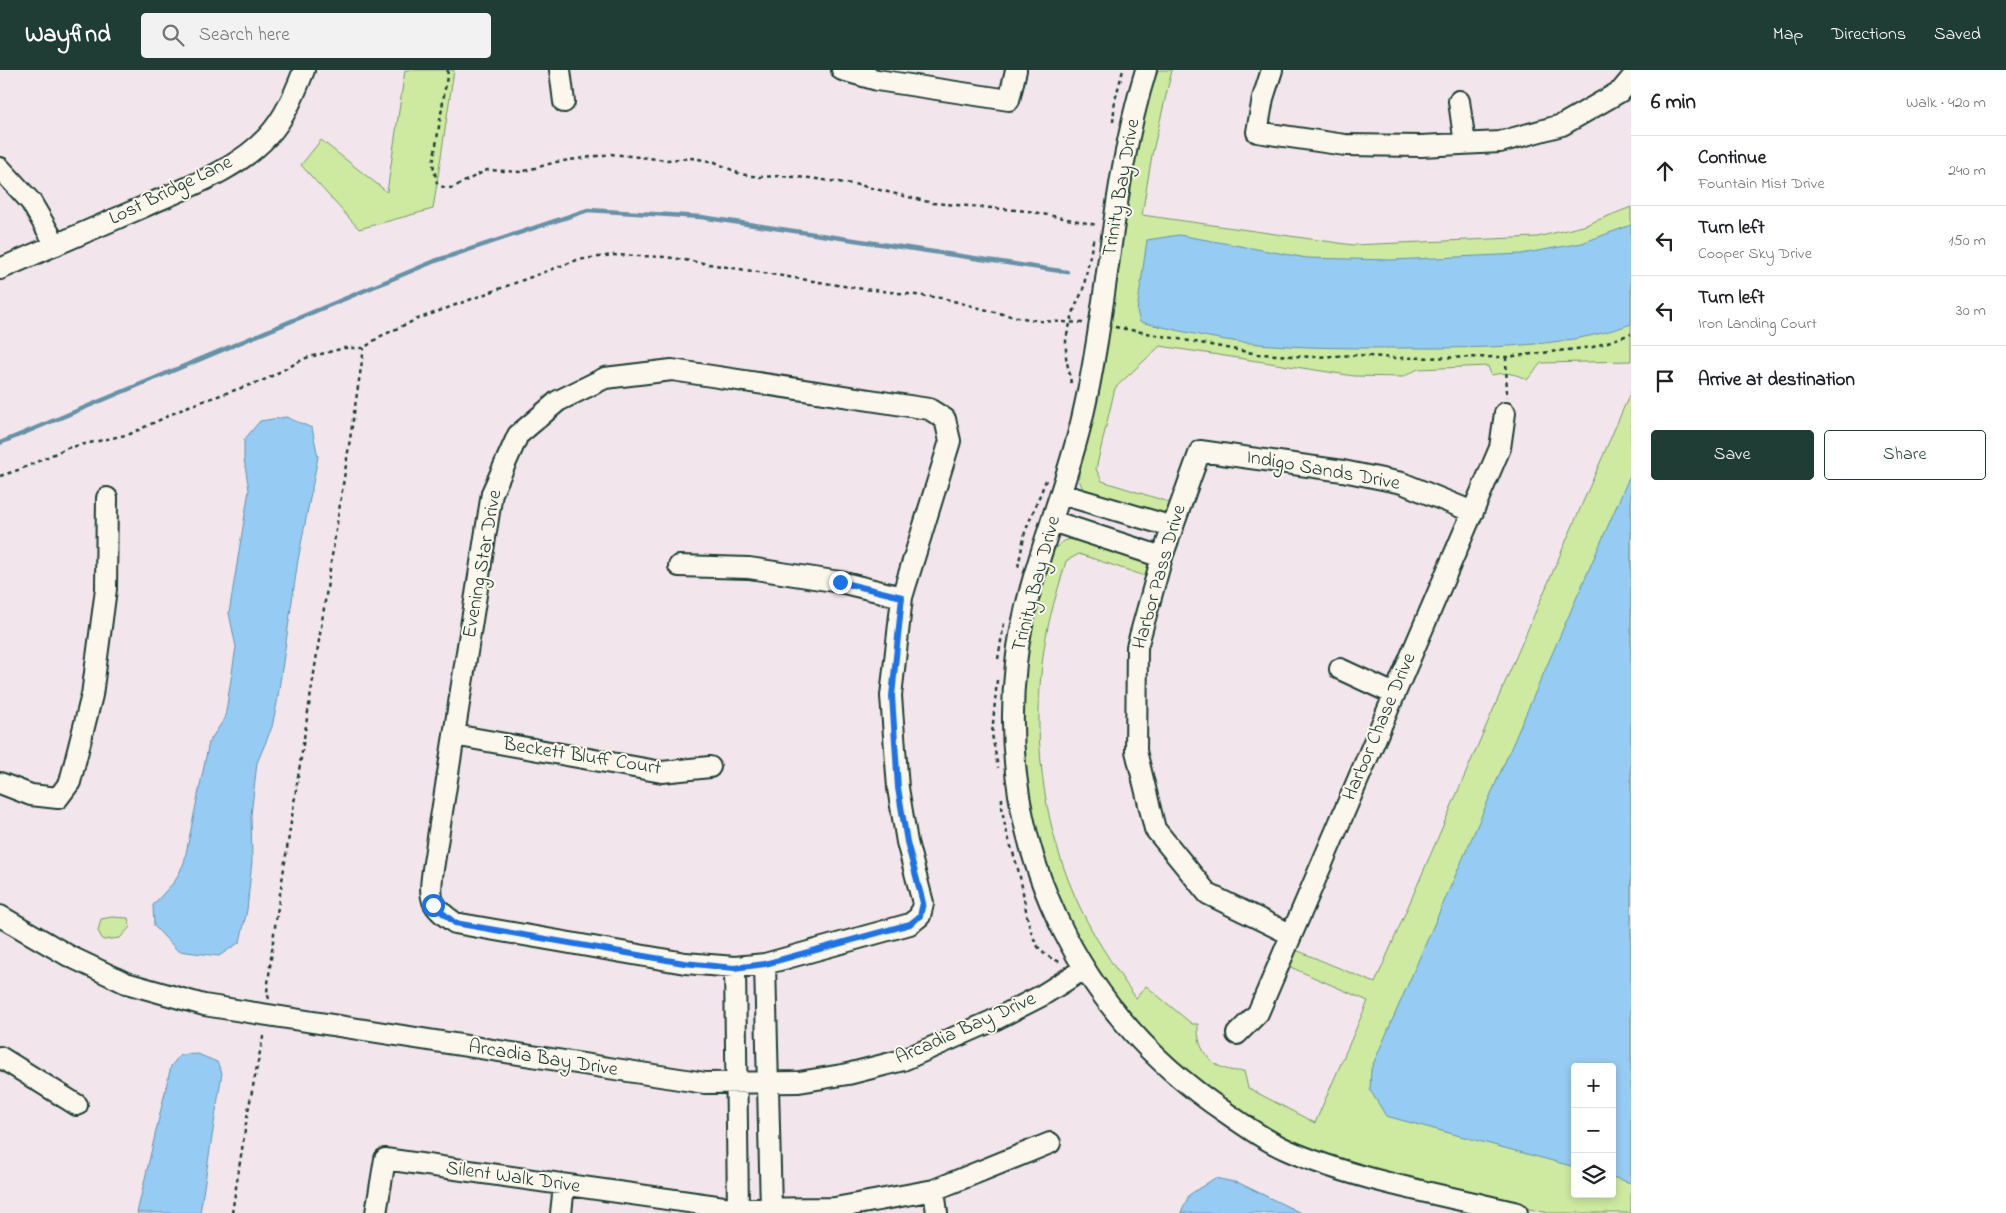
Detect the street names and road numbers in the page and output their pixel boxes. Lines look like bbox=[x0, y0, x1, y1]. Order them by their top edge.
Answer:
street label: Trinity Bay Drive bbox=[1096, 117, 1148, 259]
street label: Lost Bridge Lane bbox=[104, 149, 238, 234]
street label: Indigo Sands Drive bbox=[1244, 443, 1402, 500]
street label: Evening Star Drive bbox=[456, 488, 511, 641]
street label: Harbor Pass Drive bbox=[1126, 501, 1194, 653]
street label: Trinity Bay Drive bbox=[1005, 513, 1069, 655]
street label: Harbor Chase Drive bbox=[1336, 649, 1424, 805]
street label: Beckett Bluff Court bbox=[500, 730, 663, 784]
street label: Arcadia Bay Drive bbox=[891, 985, 1041, 1073]
street label: Arcadia Bay Drive bbox=[466, 1033, 620, 1085]
street label: Silent Walk Drive bbox=[444, 1154, 582, 1202]

